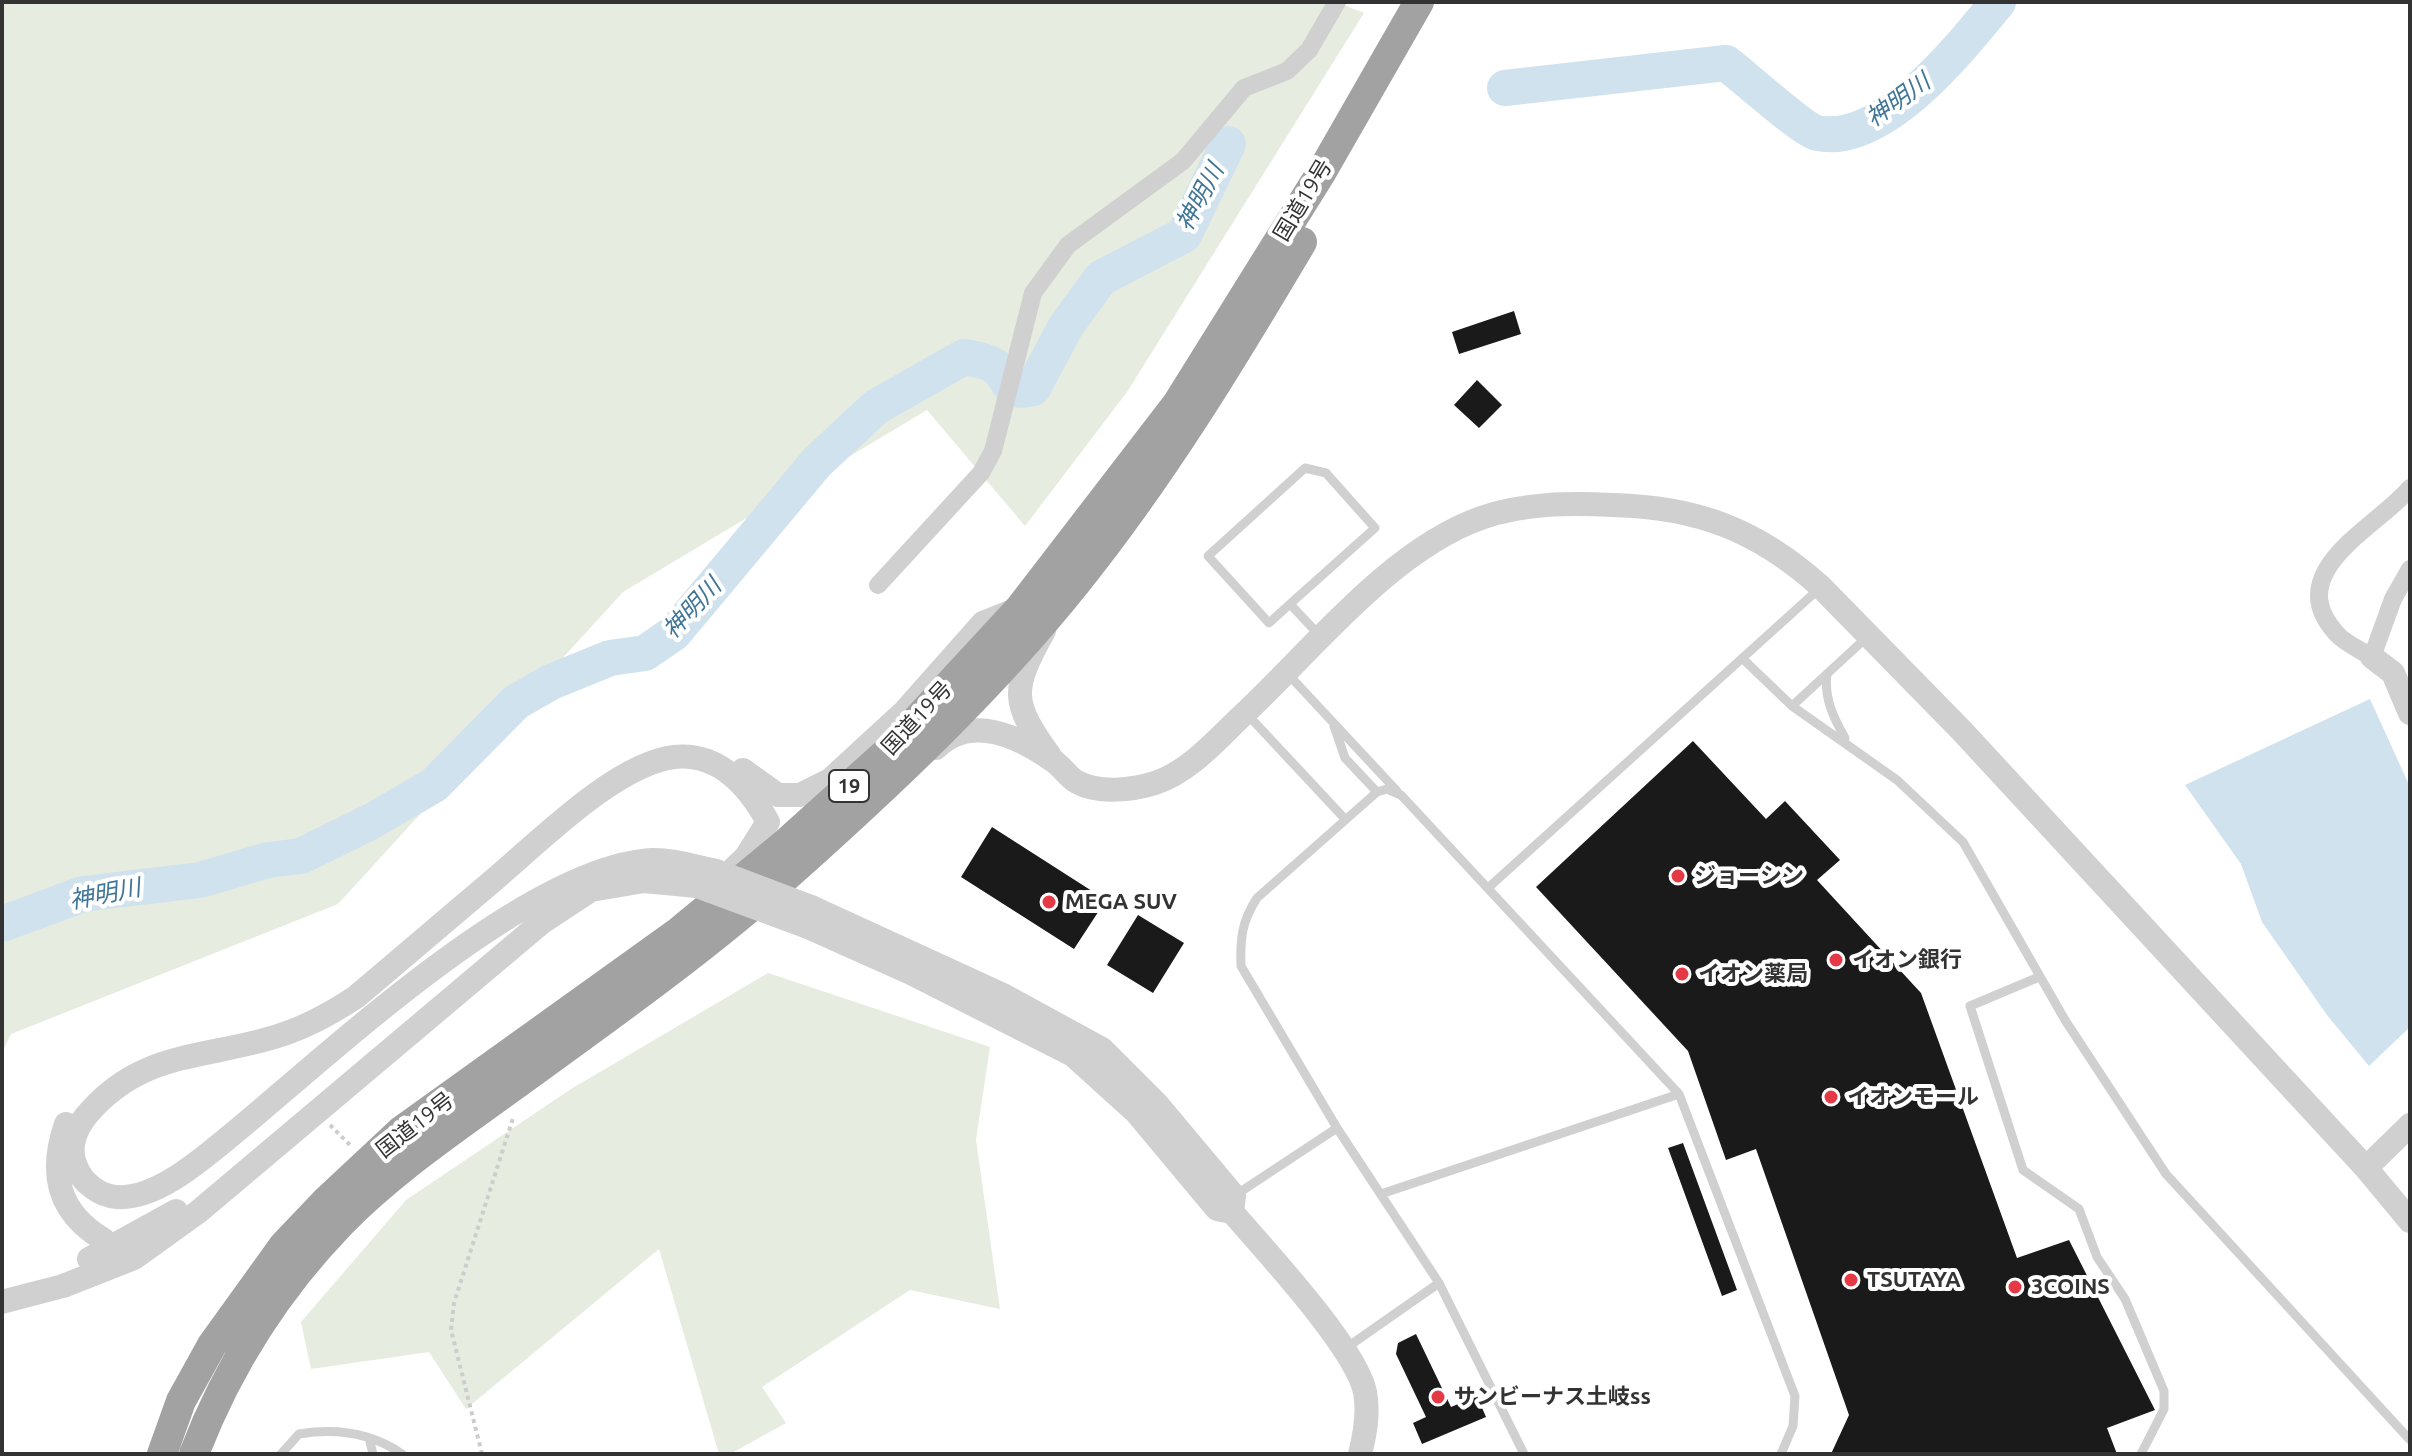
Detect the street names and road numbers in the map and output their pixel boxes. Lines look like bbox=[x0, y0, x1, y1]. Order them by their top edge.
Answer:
street label: 国道19号 bbox=[1268, 154, 1338, 246]
street label: 国道19号 bbox=[876, 676, 958, 760]
road number: 19 bbox=[829, 770, 869, 802]
street label: 国道19号 bbox=[371, 1087, 459, 1163]

